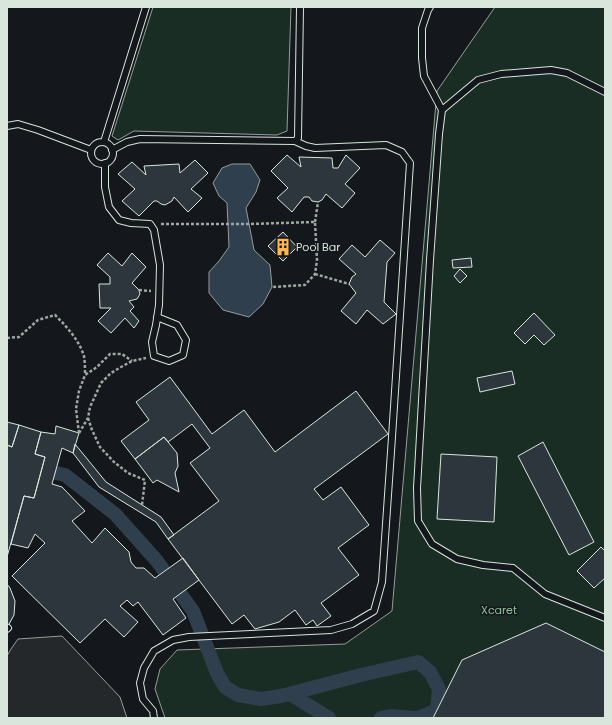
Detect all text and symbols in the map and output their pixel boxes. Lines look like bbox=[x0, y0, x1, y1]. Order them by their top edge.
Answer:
building icon: Pool Bar bbox=[273, 237, 293, 257]
place label: Pool Bar bbox=[296, 239, 340, 255]
park label: Xcaret bbox=[481, 602, 517, 618]

